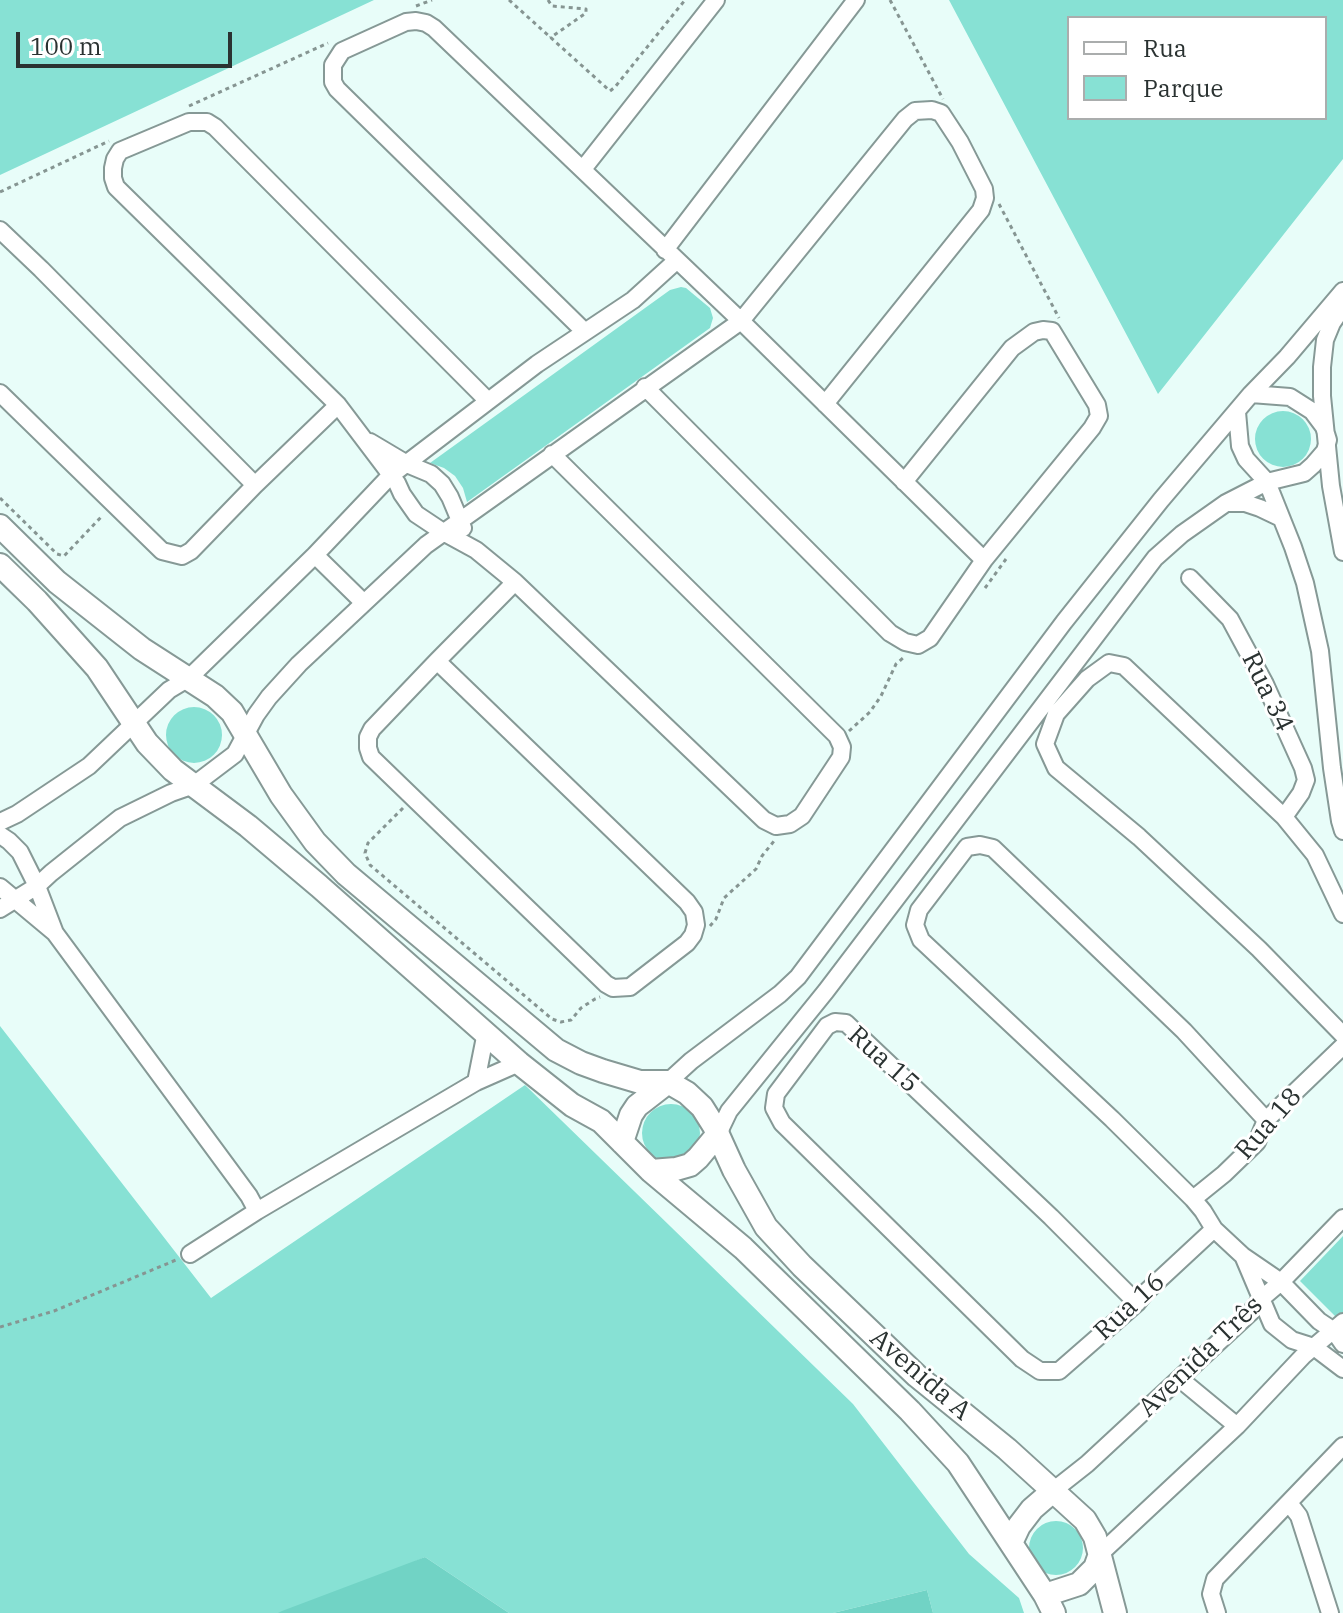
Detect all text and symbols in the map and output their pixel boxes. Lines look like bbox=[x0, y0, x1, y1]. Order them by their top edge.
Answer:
scale bar bbox=[20, 16, 236, 66]
legend bbox=[1067, 16, 1327, 120]
text: 100 m bbox=[30, 30, 102, 62]
text: Rua bbox=[1143, 32, 1187, 64]
text: Parque bbox=[1143, 72, 1223, 104]
street label: Rua 34 bbox=[1234, 647, 1300, 737]
street label: Rua 15 bbox=[841, 1020, 925, 1100]
street label: Rua 18 bbox=[1229, 1082, 1309, 1166]
street label: Rua 16 bbox=[1088, 1267, 1172, 1347]
street label: Avenida Três bbox=[1133, 1290, 1269, 1424]
street label: Avenida A bbox=[863, 1323, 977, 1427]

